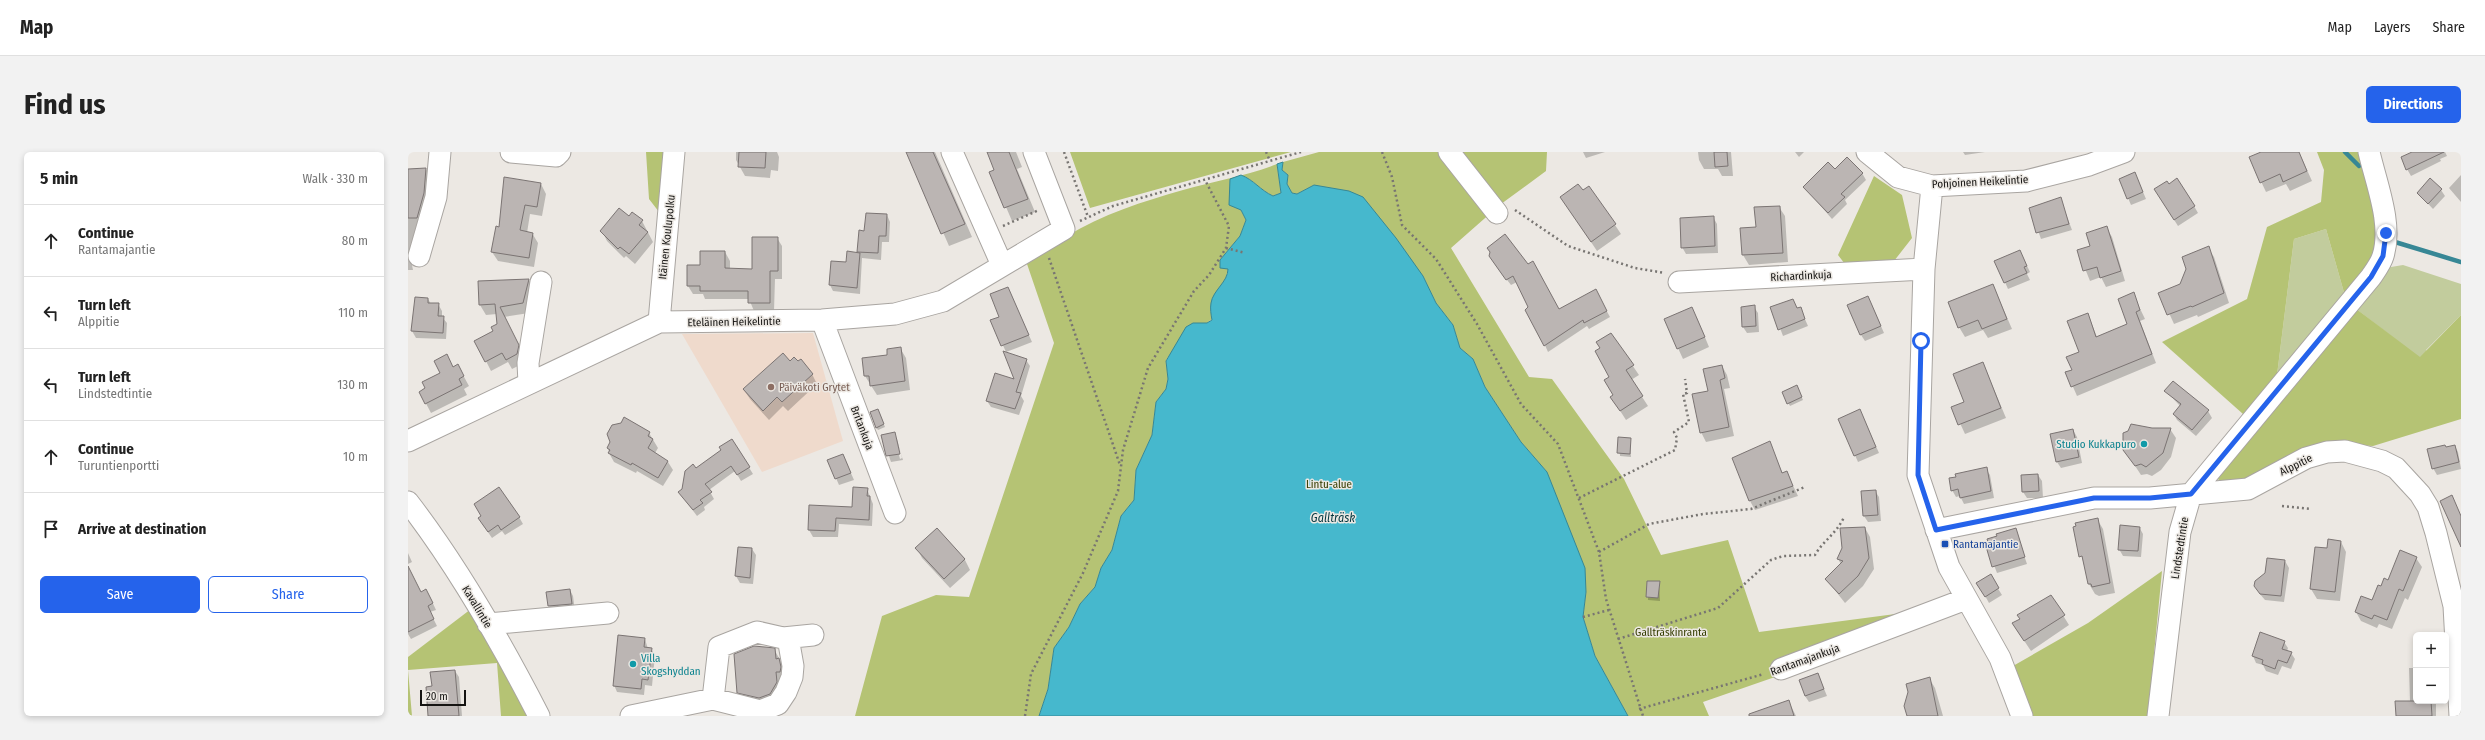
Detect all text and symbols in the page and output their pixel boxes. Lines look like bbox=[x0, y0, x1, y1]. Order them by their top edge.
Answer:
text: Map bbox=[20, 16, 53, 39]
text: Map bbox=[2328, 19, 2352, 36]
text: Layers bbox=[2374, 19, 2410, 36]
text: Share bbox=[2432, 19, 2465, 36]
button: Directions bbox=[2366, 86, 2461, 123]
text: Find us bbox=[24, 88, 106, 121]
text: 5 min bbox=[40, 168, 78, 189]
text: Walk · 330 m bbox=[303, 171, 368, 186]
street label: Pohjoinen Heikelintie bbox=[1931, 173, 2029, 191]
street label: Itäinen Koulupolku bbox=[656, 194, 678, 280]
text: Continue bbox=[78, 224, 134, 242]
route end bbox=[2377, 224, 2395, 242]
icon: ahead bbox=[40, 230, 62, 252]
text: 80 m bbox=[342, 233, 368, 248]
text: Rantamajantie bbox=[78, 242, 155, 257]
street label: Richardinkuja bbox=[1770, 268, 1832, 284]
text: Turn left bbox=[78, 296, 131, 314]
icon: left bbox=[40, 302, 62, 324]
text: 110 m bbox=[338, 305, 368, 320]
text: Alppitie bbox=[78, 314, 119, 329]
street label: Eteläinen Heikelintie bbox=[687, 315, 781, 329]
route start bbox=[1912, 332, 1930, 350]
text: Turn left bbox=[78, 368, 131, 386]
icon: left bbox=[40, 374, 62, 396]
text: 130 m bbox=[337, 377, 368, 392]
place label: Päiväkoti Grytet bbox=[779, 381, 850, 394]
marker: Päiväkoti Grytet bbox=[766, 382, 776, 392]
text: Lindstedtintie bbox=[78, 386, 152, 401]
street label: Britankuja bbox=[848, 404, 876, 452]
place label: Studio Kukkapuro bbox=[2056, 438, 2136, 451]
marker: Studio Kukkapuro bbox=[2139, 439, 2149, 449]
text: Continue bbox=[78, 440, 134, 458]
icon: ahead bbox=[40, 446, 62, 468]
text: 10 m bbox=[343, 449, 368, 464]
street label: Alppitie bbox=[2277, 451, 2315, 479]
text: Turuntienportti bbox=[78, 458, 159, 473]
park label: Lintu-alue bbox=[1306, 478, 1352, 491]
water label: Gallträsk bbox=[1311, 511, 1355, 525]
street label: Lindstedtintie bbox=[2169, 516, 2191, 580]
icon: arrive bbox=[40, 518, 62, 540]
text: Arrive at destination bbox=[78, 520, 206, 538]
place label: Rantamajantie bbox=[1953, 538, 2018, 551]
marker: Rantamajantie bbox=[1940, 539, 1950, 549]
button: Save bbox=[40, 576, 200, 613]
button: Share bbox=[208, 576, 368, 613]
street label: Kavallintie bbox=[459, 583, 495, 631]
park label: Gallträskinranta bbox=[1635, 626, 1707, 639]
map controls bbox=[2413, 632, 2449, 704]
button: + bbox=[2413, 632, 2449, 668]
street label: Rantamajankuja bbox=[1769, 641, 1841, 679]
place label: Villa Skogshyddan bbox=[641, 652, 701, 678]
marker: Villa Skogshyddan bbox=[628, 659, 638, 669]
button: − bbox=[2413, 668, 2449, 704]
scale bar bbox=[420, 688, 466, 707]
text: 20 m bbox=[426, 690, 448, 703]

